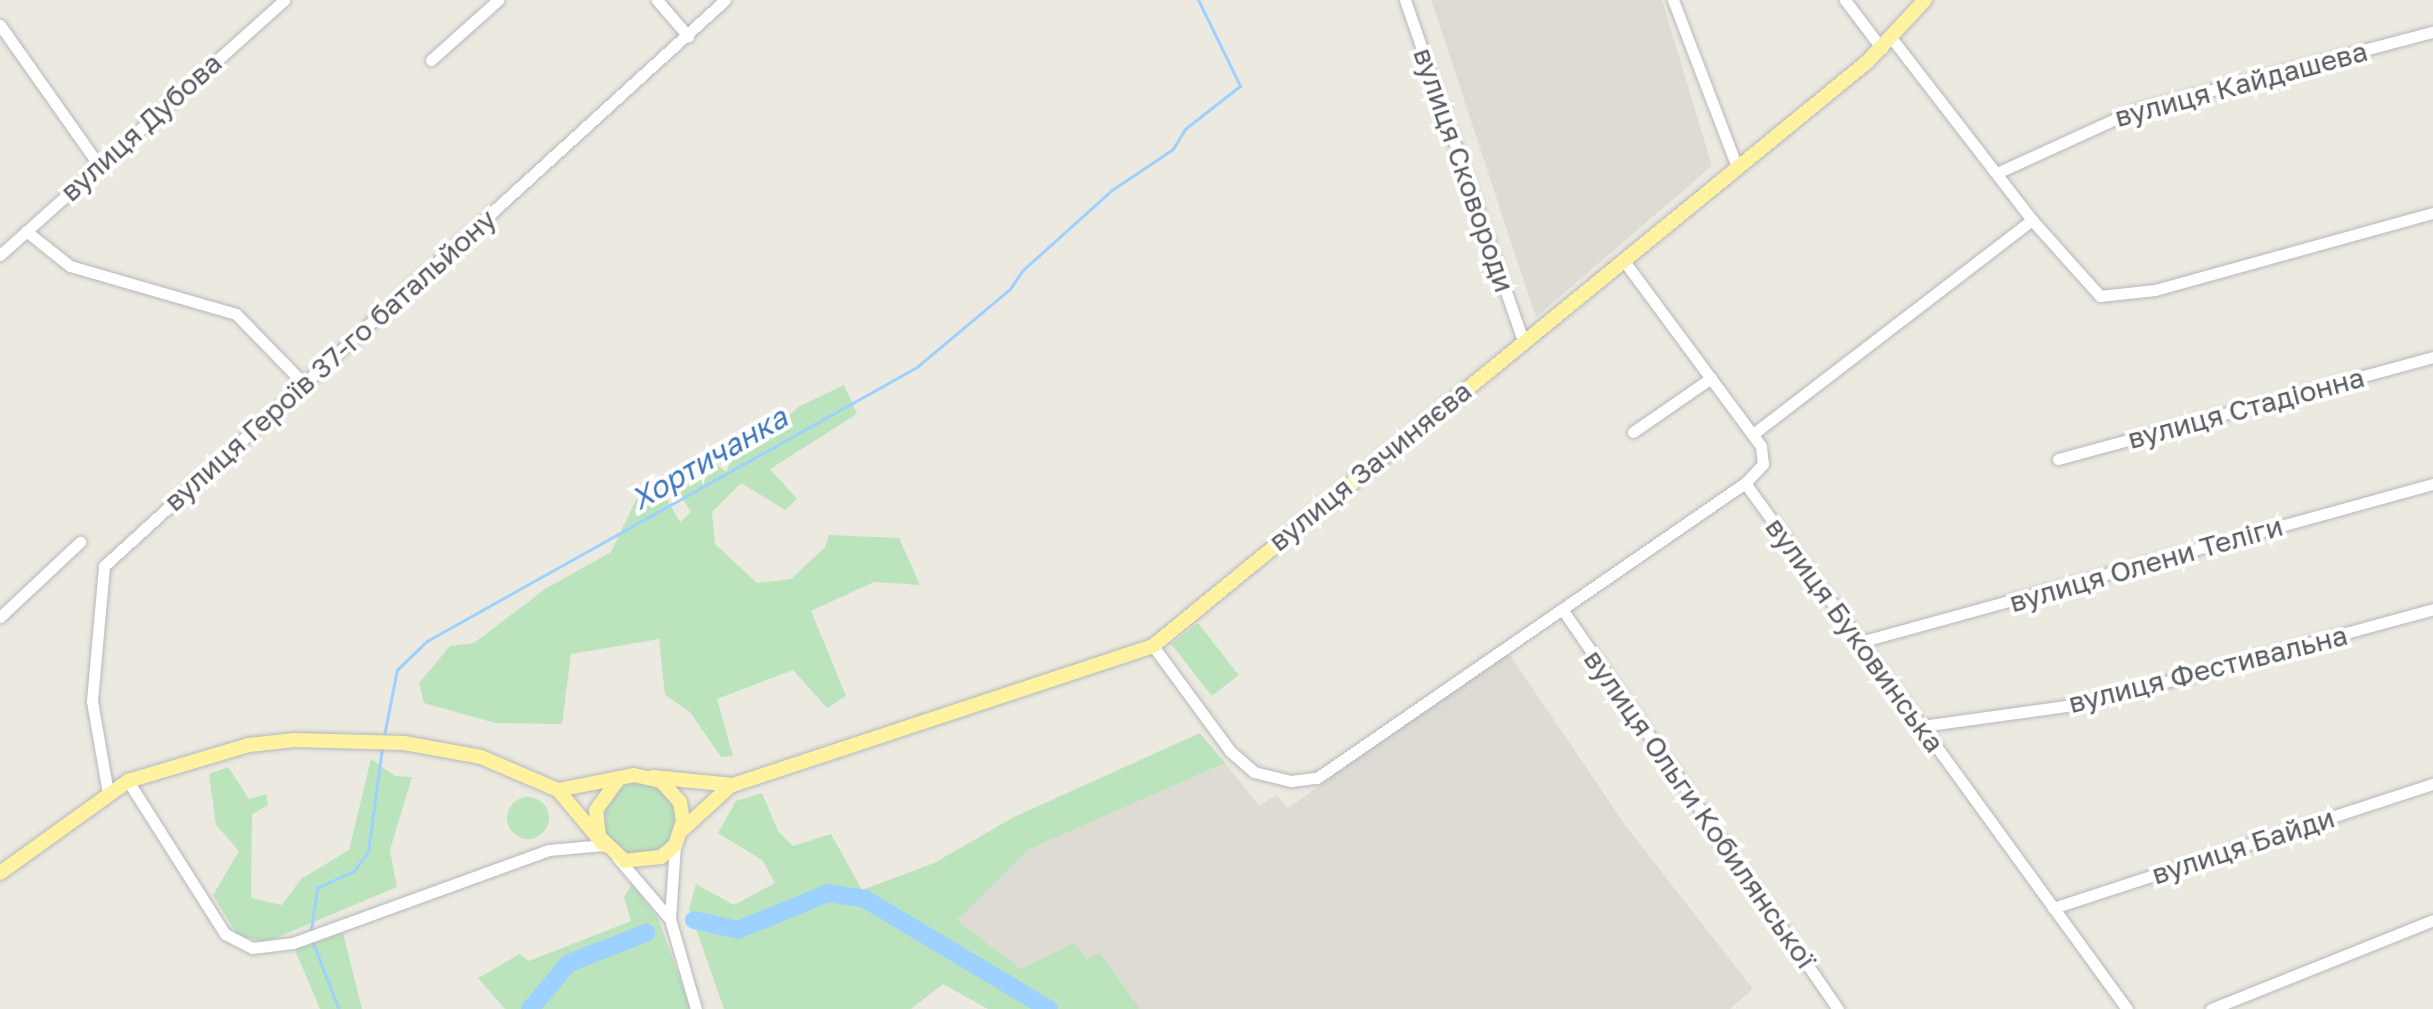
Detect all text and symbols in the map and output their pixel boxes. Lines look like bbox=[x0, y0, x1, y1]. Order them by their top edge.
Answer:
street label: вулиця Кайдашева bbox=[2111, 34, 2371, 134]
street label: вулиця Сковороди bbox=[1406, 43, 1522, 297]
street label: вулиця Дубова bbox=[54, 46, 228, 208]
street label: вулиця Героїв 37-го батальйону bbox=[157, 202, 503, 518]
street label: вулиця Стадіонна bbox=[2124, 360, 2368, 456]
street label: вулиця Зачиняєва bbox=[1262, 374, 1478, 558]
water label: Хортичанка bbox=[625, 399, 793, 517]
street label: вулиця Олени Теліги bbox=[2005, 509, 2287, 619]
street label: вулиця Буковинська bbox=[1759, 511, 1951, 759]
street label: вулиця Фестивальна bbox=[2065, 618, 2351, 720]
street label: вулиця Ольги Кобилянської bbox=[1577, 643, 1823, 975]
street label: вулиця Байди bbox=[2147, 801, 2339, 891]

